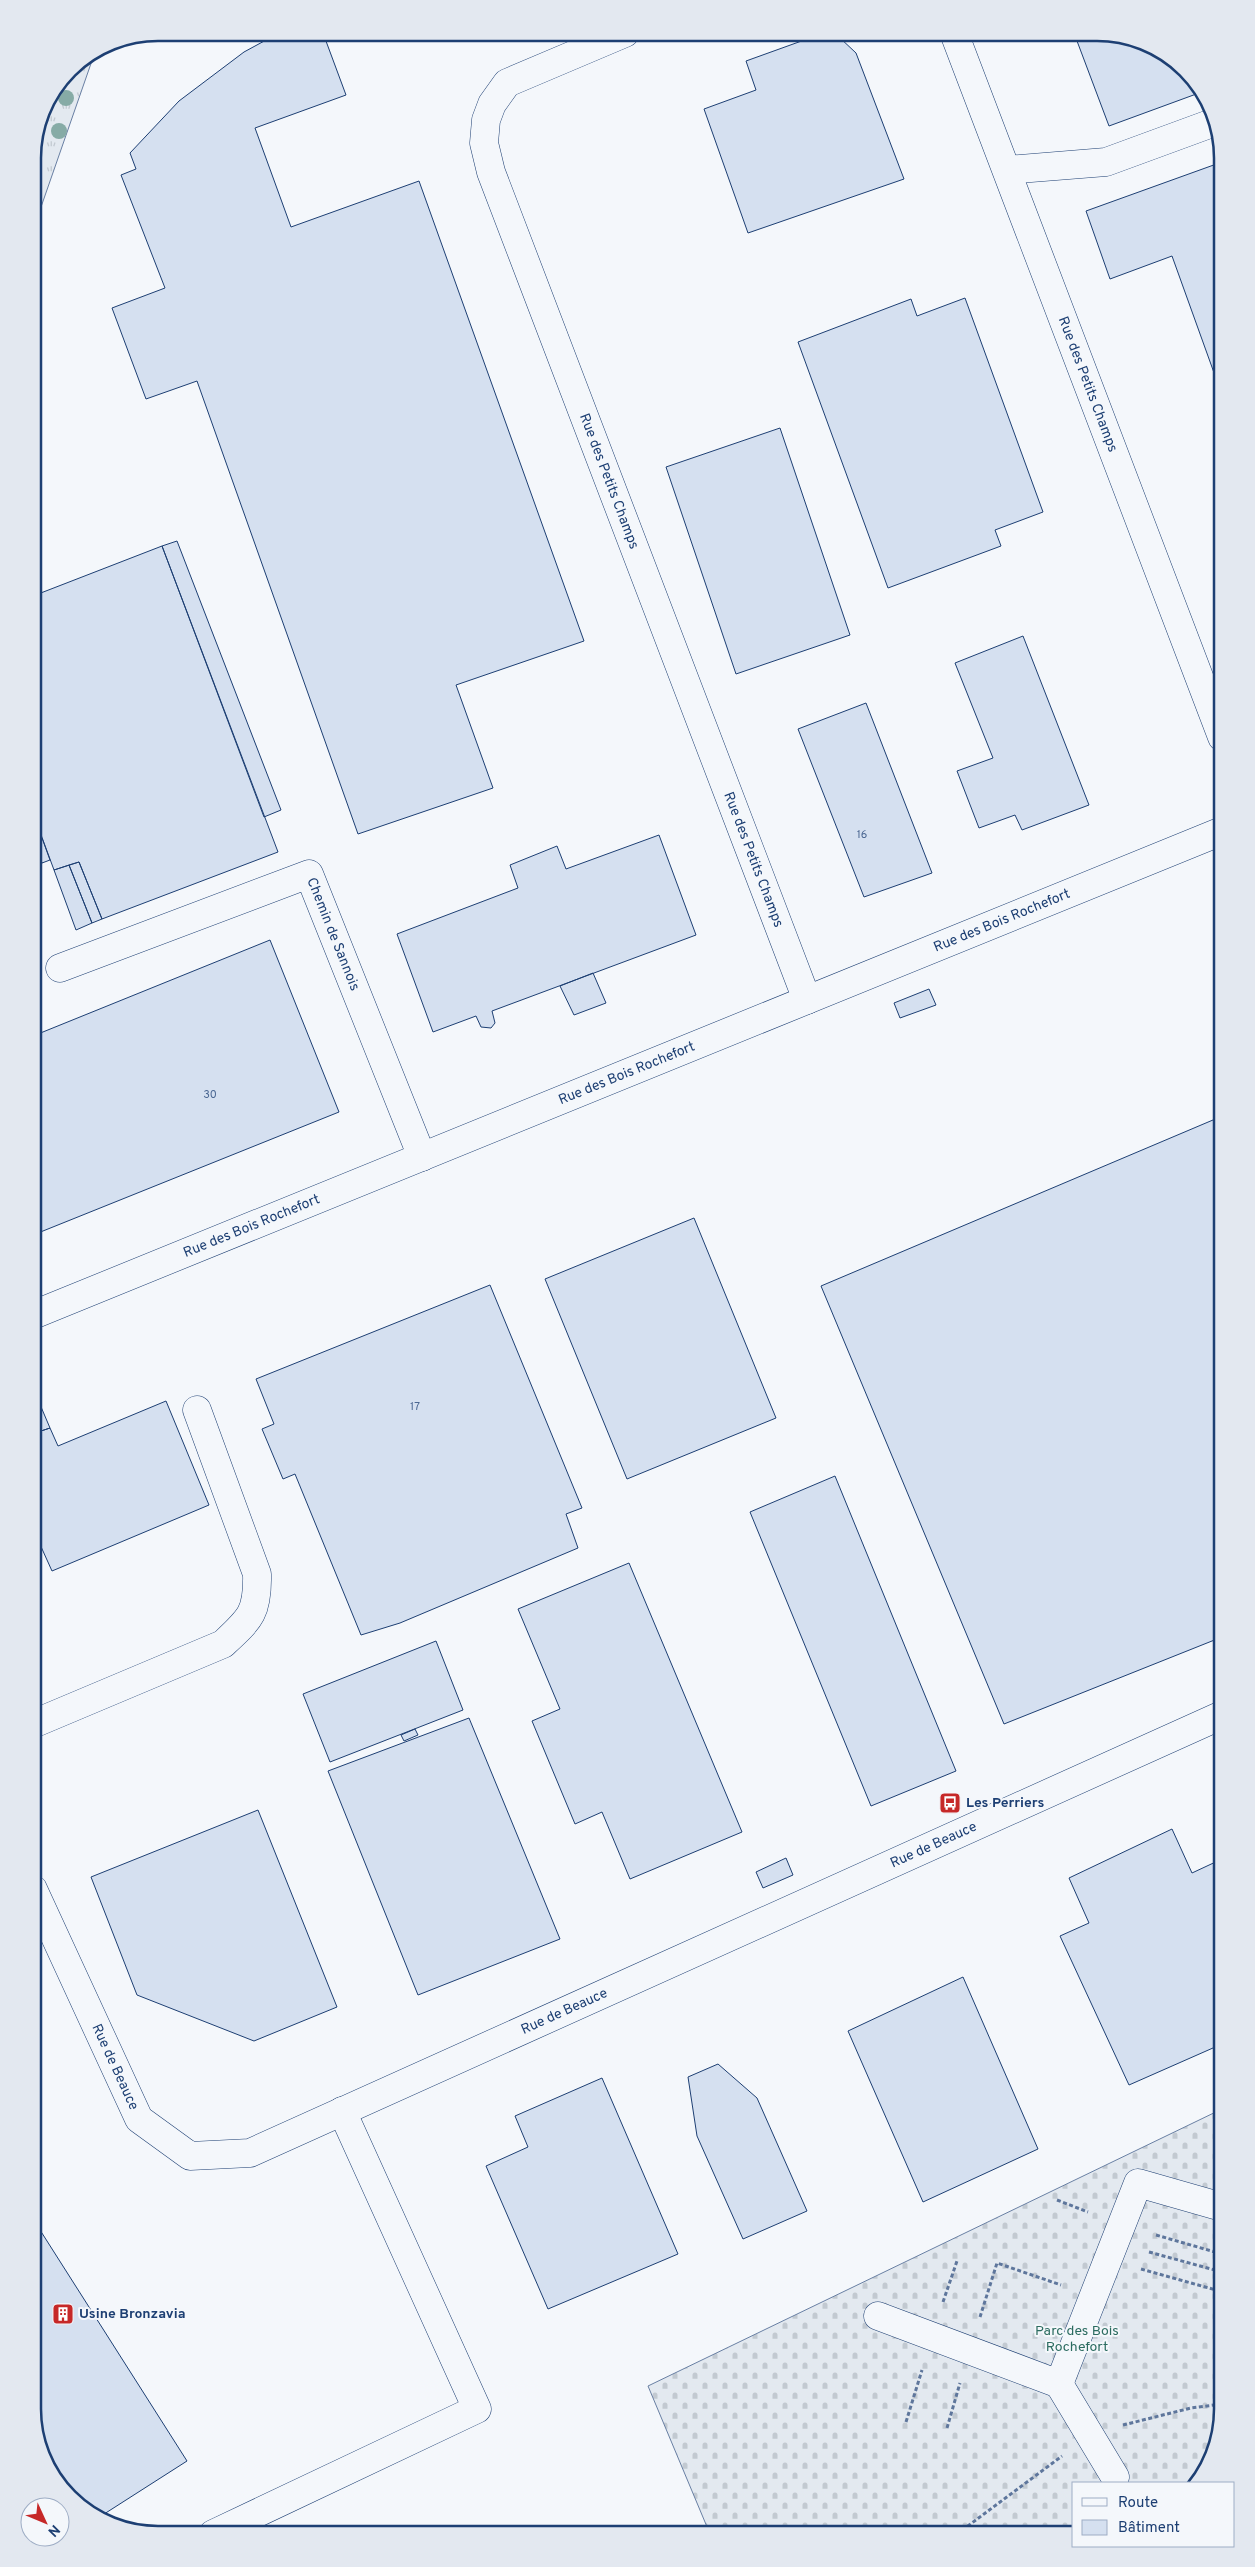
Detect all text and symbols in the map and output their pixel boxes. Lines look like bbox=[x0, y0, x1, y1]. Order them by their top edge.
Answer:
street label: Rue des Petits Champs bbox=[1054, 314, 1121, 455]
street label: Rue des Petits Champs bbox=[575, 411, 643, 551]
street label: Rue des Petits Champs bbox=[720, 789, 787, 930]
house number: 16 bbox=[857, 828, 867, 842]
street label: Chemin de Sannois bbox=[303, 875, 363, 993]
street label: Rue des Bois Rochefort bbox=[931, 885, 1073, 956]
street label: Rue des Bois Rochefort bbox=[556, 1038, 697, 1109]
house number: 30 bbox=[203, 1088, 217, 1102]
street label: Rue des Bois Rochefort bbox=[181, 1191, 322, 1261]
house number: 17 bbox=[410, 1400, 420, 1414]
bus stop icon: Les Perriers bbox=[938, 1791, 962, 1815]
place label: Les Perriers bbox=[966, 1795, 1045, 1812]
street label: Rue de Beauce bbox=[888, 1818, 979, 1872]
street label: Rue de Beauce bbox=[518, 1985, 610, 2038]
street label: Rue de Beauce bbox=[88, 2021, 142, 2113]
building icon: Usine Bronzavia bbox=[51, 2302, 75, 2326]
place label: Usine Bronzavia bbox=[79, 2306, 185, 2323]
park label: Parc des Bois Rochefort bbox=[1035, 2323, 1119, 2356]
legend bbox=[1072, 2482, 1235, 2547]
text: Route bbox=[1118, 2494, 1158, 2513]
north arrow bbox=[20, 2497, 70, 2547]
text: Bâtiment bbox=[1118, 2519, 1180, 2538]
text: N bbox=[44, 2520, 63, 2540]

